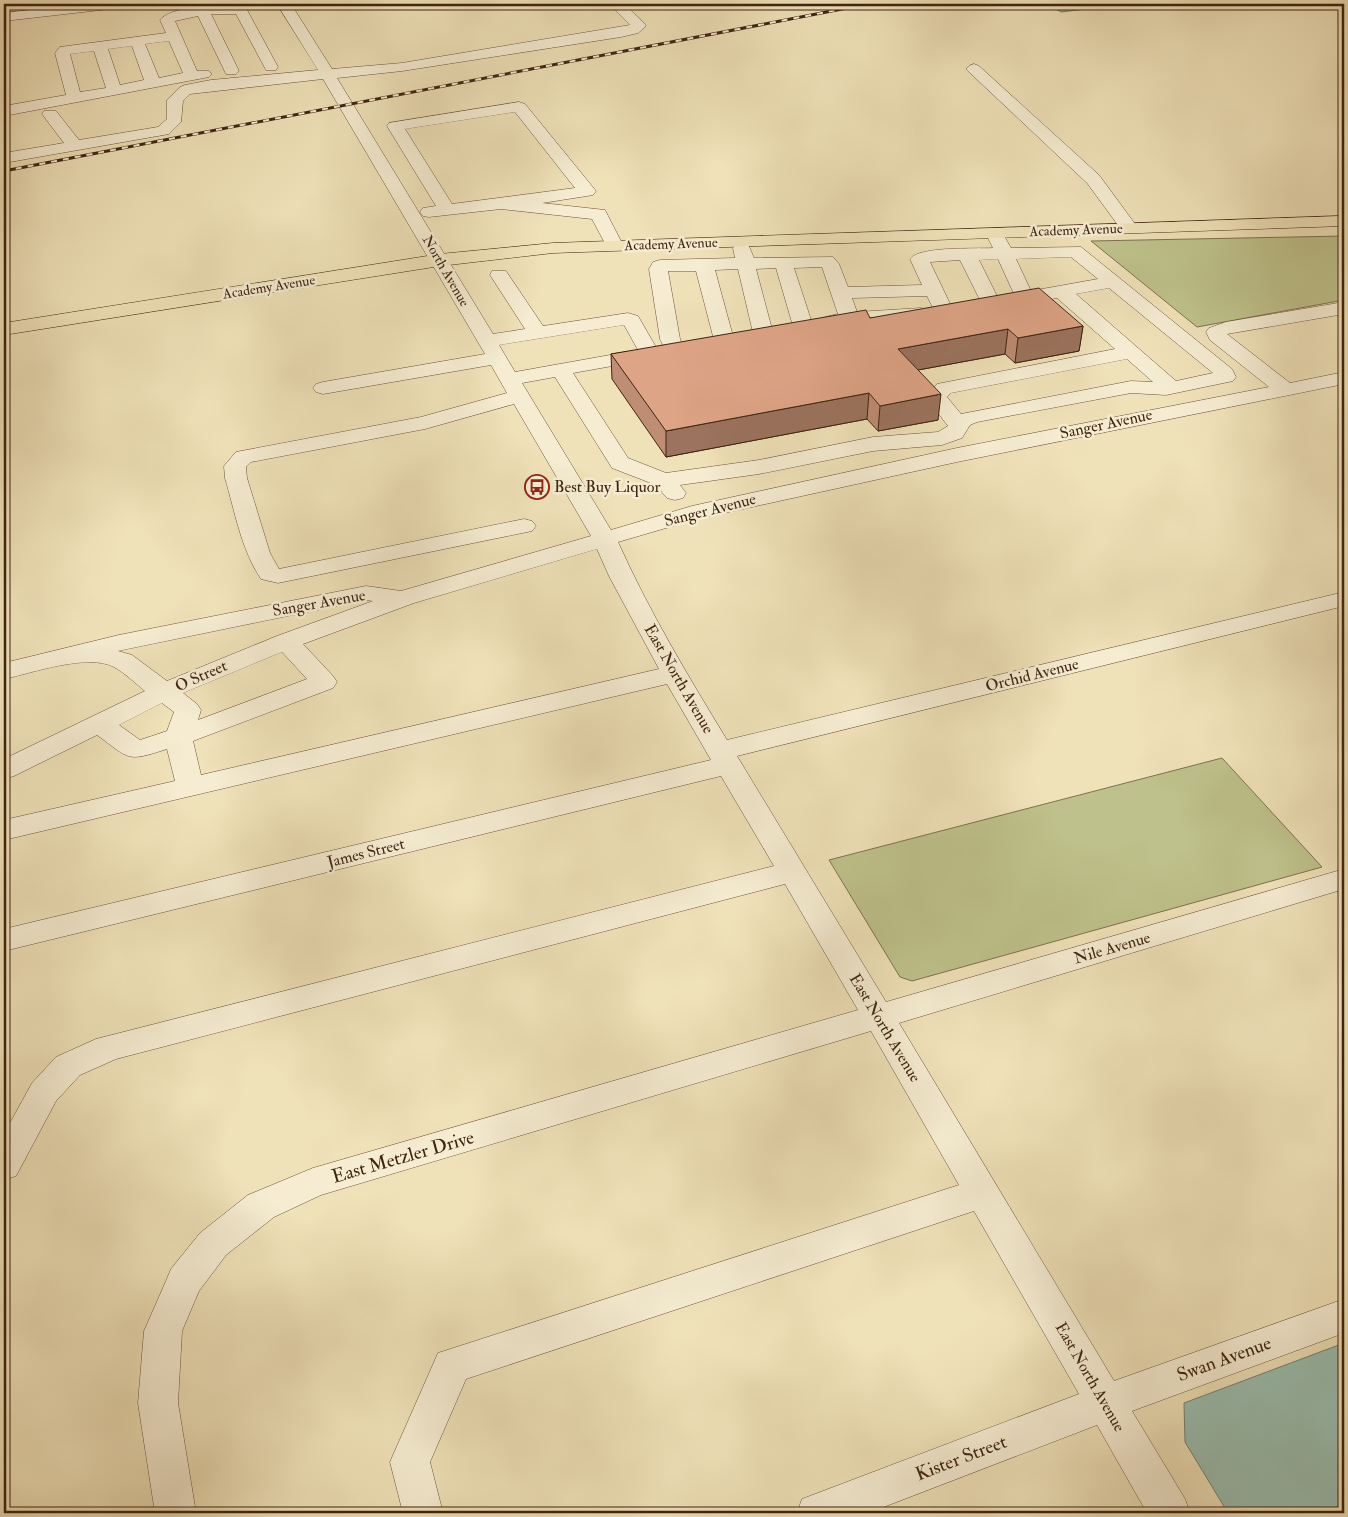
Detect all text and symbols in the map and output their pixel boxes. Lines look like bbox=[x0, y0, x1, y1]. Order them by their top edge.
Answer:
street label: Academy Avenue bbox=[1028, 220, 1123, 241]
street label: North Avenue bbox=[419, 232, 473, 310]
street label: Academy Avenue bbox=[623, 234, 718, 255]
street label: Academy Avenue bbox=[221, 271, 317, 304]
street label: Sanger Avenue bbox=[1058, 404, 1154, 444]
bus stop icon: Best Buy Liquor bbox=[524, 474, 550, 500]
place label: Best Buy Liquor bbox=[554, 477, 660, 497]
street label: Sanger Avenue bbox=[662, 489, 758, 531]
street label: Sanger Avenue bbox=[271, 585, 367, 621]
street label: East North Avenue bbox=[640, 621, 719, 738]
street label: Orchid Avenue bbox=[983, 654, 1081, 696]
street label: O Street bbox=[172, 656, 230, 696]
street label: James Street bbox=[324, 834, 407, 873]
street label: Nile Avenue bbox=[1071, 927, 1153, 968]
street label: East North Avenue bbox=[845, 970, 925, 1086]
street label: East Metzler Drive bbox=[329, 1125, 477, 1189]
street label: East North Avenue bbox=[1051, 1319, 1130, 1436]
street label: Swan Avenue bbox=[1174, 1331, 1275, 1387]
street label: Kister Street bbox=[912, 1430, 1010, 1486]

